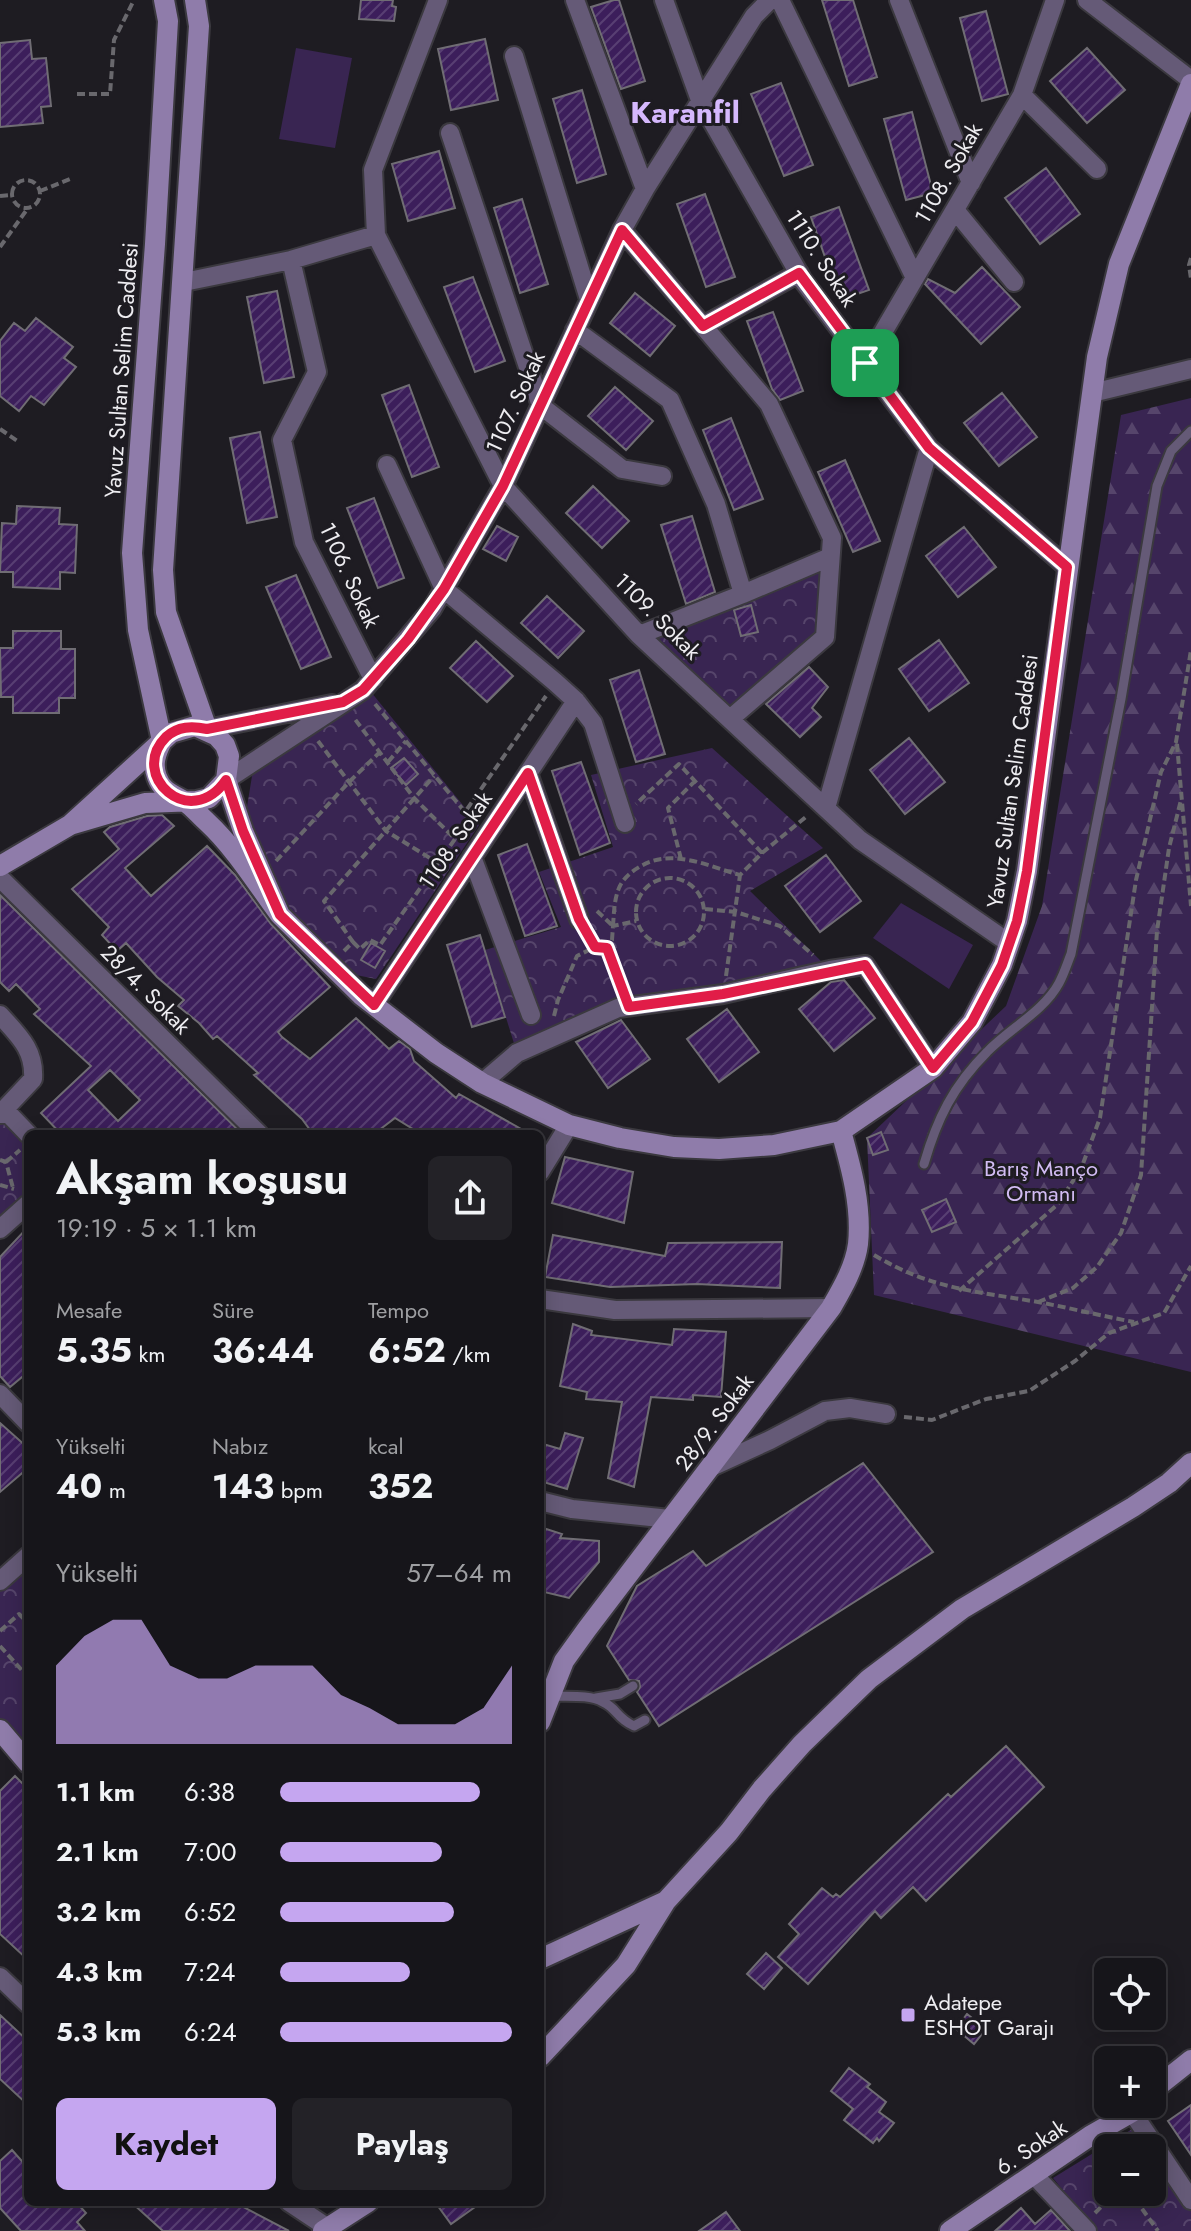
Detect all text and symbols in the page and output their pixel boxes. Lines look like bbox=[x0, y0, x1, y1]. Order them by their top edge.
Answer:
district label: Karanfil bbox=[630, 91, 740, 134]
street label: 1108. Sokak bbox=[906, 116, 990, 229]
street label: 1110. Sokak bbox=[779, 203, 866, 313]
street label: Yavuz Sultan Selim Caddesi bbox=[96, 241, 146, 499]
pin bbox=[831, 329, 899, 397]
icon: arrive bbox=[843, 341, 887, 385]
street label: 1107. Sokak bbox=[477, 345, 553, 458]
street label: 1106. Sokak bbox=[312, 517, 388, 633]
street label: 1109. Sokak bbox=[607, 565, 709, 667]
street label: Yavuz Sultan Selim Caddesi bbox=[978, 652, 1046, 910]
street label: 1108. Sokak bbox=[410, 784, 500, 895]
street label: 28/4. Sokak bbox=[94, 937, 198, 1041]
text: Akşam koşusu bbox=[56, 1147, 348, 1211]
park label: Barış Manço Ormanı bbox=[984, 1152, 1098, 1209]
button: share bbox=[428, 1156, 512, 1240]
text: 19:19 · 5 × 1.1 km bbox=[56, 1209, 257, 1247]
text: Mesafe bbox=[56, 1294, 122, 1326]
text: Süre bbox=[212, 1294, 254, 1326]
text: Tempo bbox=[368, 1294, 429, 1326]
text: 5.35 bbox=[56, 1326, 132, 1375]
text: 36:44 bbox=[212, 1326, 314, 1375]
text: 6:52 bbox=[368, 1326, 446, 1375]
text: km bbox=[132, 1338, 165, 1370]
text: /km bbox=[446, 1338, 491, 1370]
street label: 28/9. Sokak bbox=[667, 1367, 761, 1477]
text: Yükselti bbox=[56, 1430, 126, 1462]
text: Nabız bbox=[212, 1430, 268, 1462]
text: kcal bbox=[368, 1430, 404, 1462]
text: 40 bbox=[56, 1462, 102, 1511]
text: 143 bbox=[212, 1462, 274, 1511]
text: 352 bbox=[368, 1462, 433, 1511]
text: m bbox=[102, 1474, 126, 1506]
text: bpm bbox=[274, 1474, 323, 1506]
text: Yükselti bbox=[56, 1554, 139, 1592]
text: 57–64 m bbox=[406, 1554, 512, 1592]
text: 1.1 km bbox=[56, 1773, 135, 1811]
text: 6:38 bbox=[184, 1773, 235, 1811]
text: 2.1 km bbox=[56, 1833, 139, 1871]
text: 7:00 bbox=[184, 1833, 237, 1871]
text: 3.2 km bbox=[56, 1893, 141, 1931]
text: 6:52 bbox=[184, 1893, 236, 1931]
text: 4.3 km bbox=[56, 1953, 143, 1991]
text: 7:24 bbox=[184, 1953, 235, 1991]
map controls bbox=[1094, 1958, 1166, 2206]
button: locate bbox=[1094, 1958, 1166, 2030]
place label: Adatepe ESHOT Garajı bbox=[924, 1986, 1054, 2043]
marker: Adatepe ESHOT Garajı bbox=[899, 2006, 917, 2024]
text: 5.3 km bbox=[56, 2013, 141, 2051]
text: 6:24 bbox=[184, 2013, 237, 2051]
button: + bbox=[1094, 2046, 1166, 2118]
button: Kaydet bbox=[56, 2098, 276, 2190]
button: Paylaş bbox=[292, 2098, 512, 2190]
street label: 6. Sokak bbox=[989, 2111, 1073, 2183]
button: − bbox=[1094, 2134, 1166, 2206]

